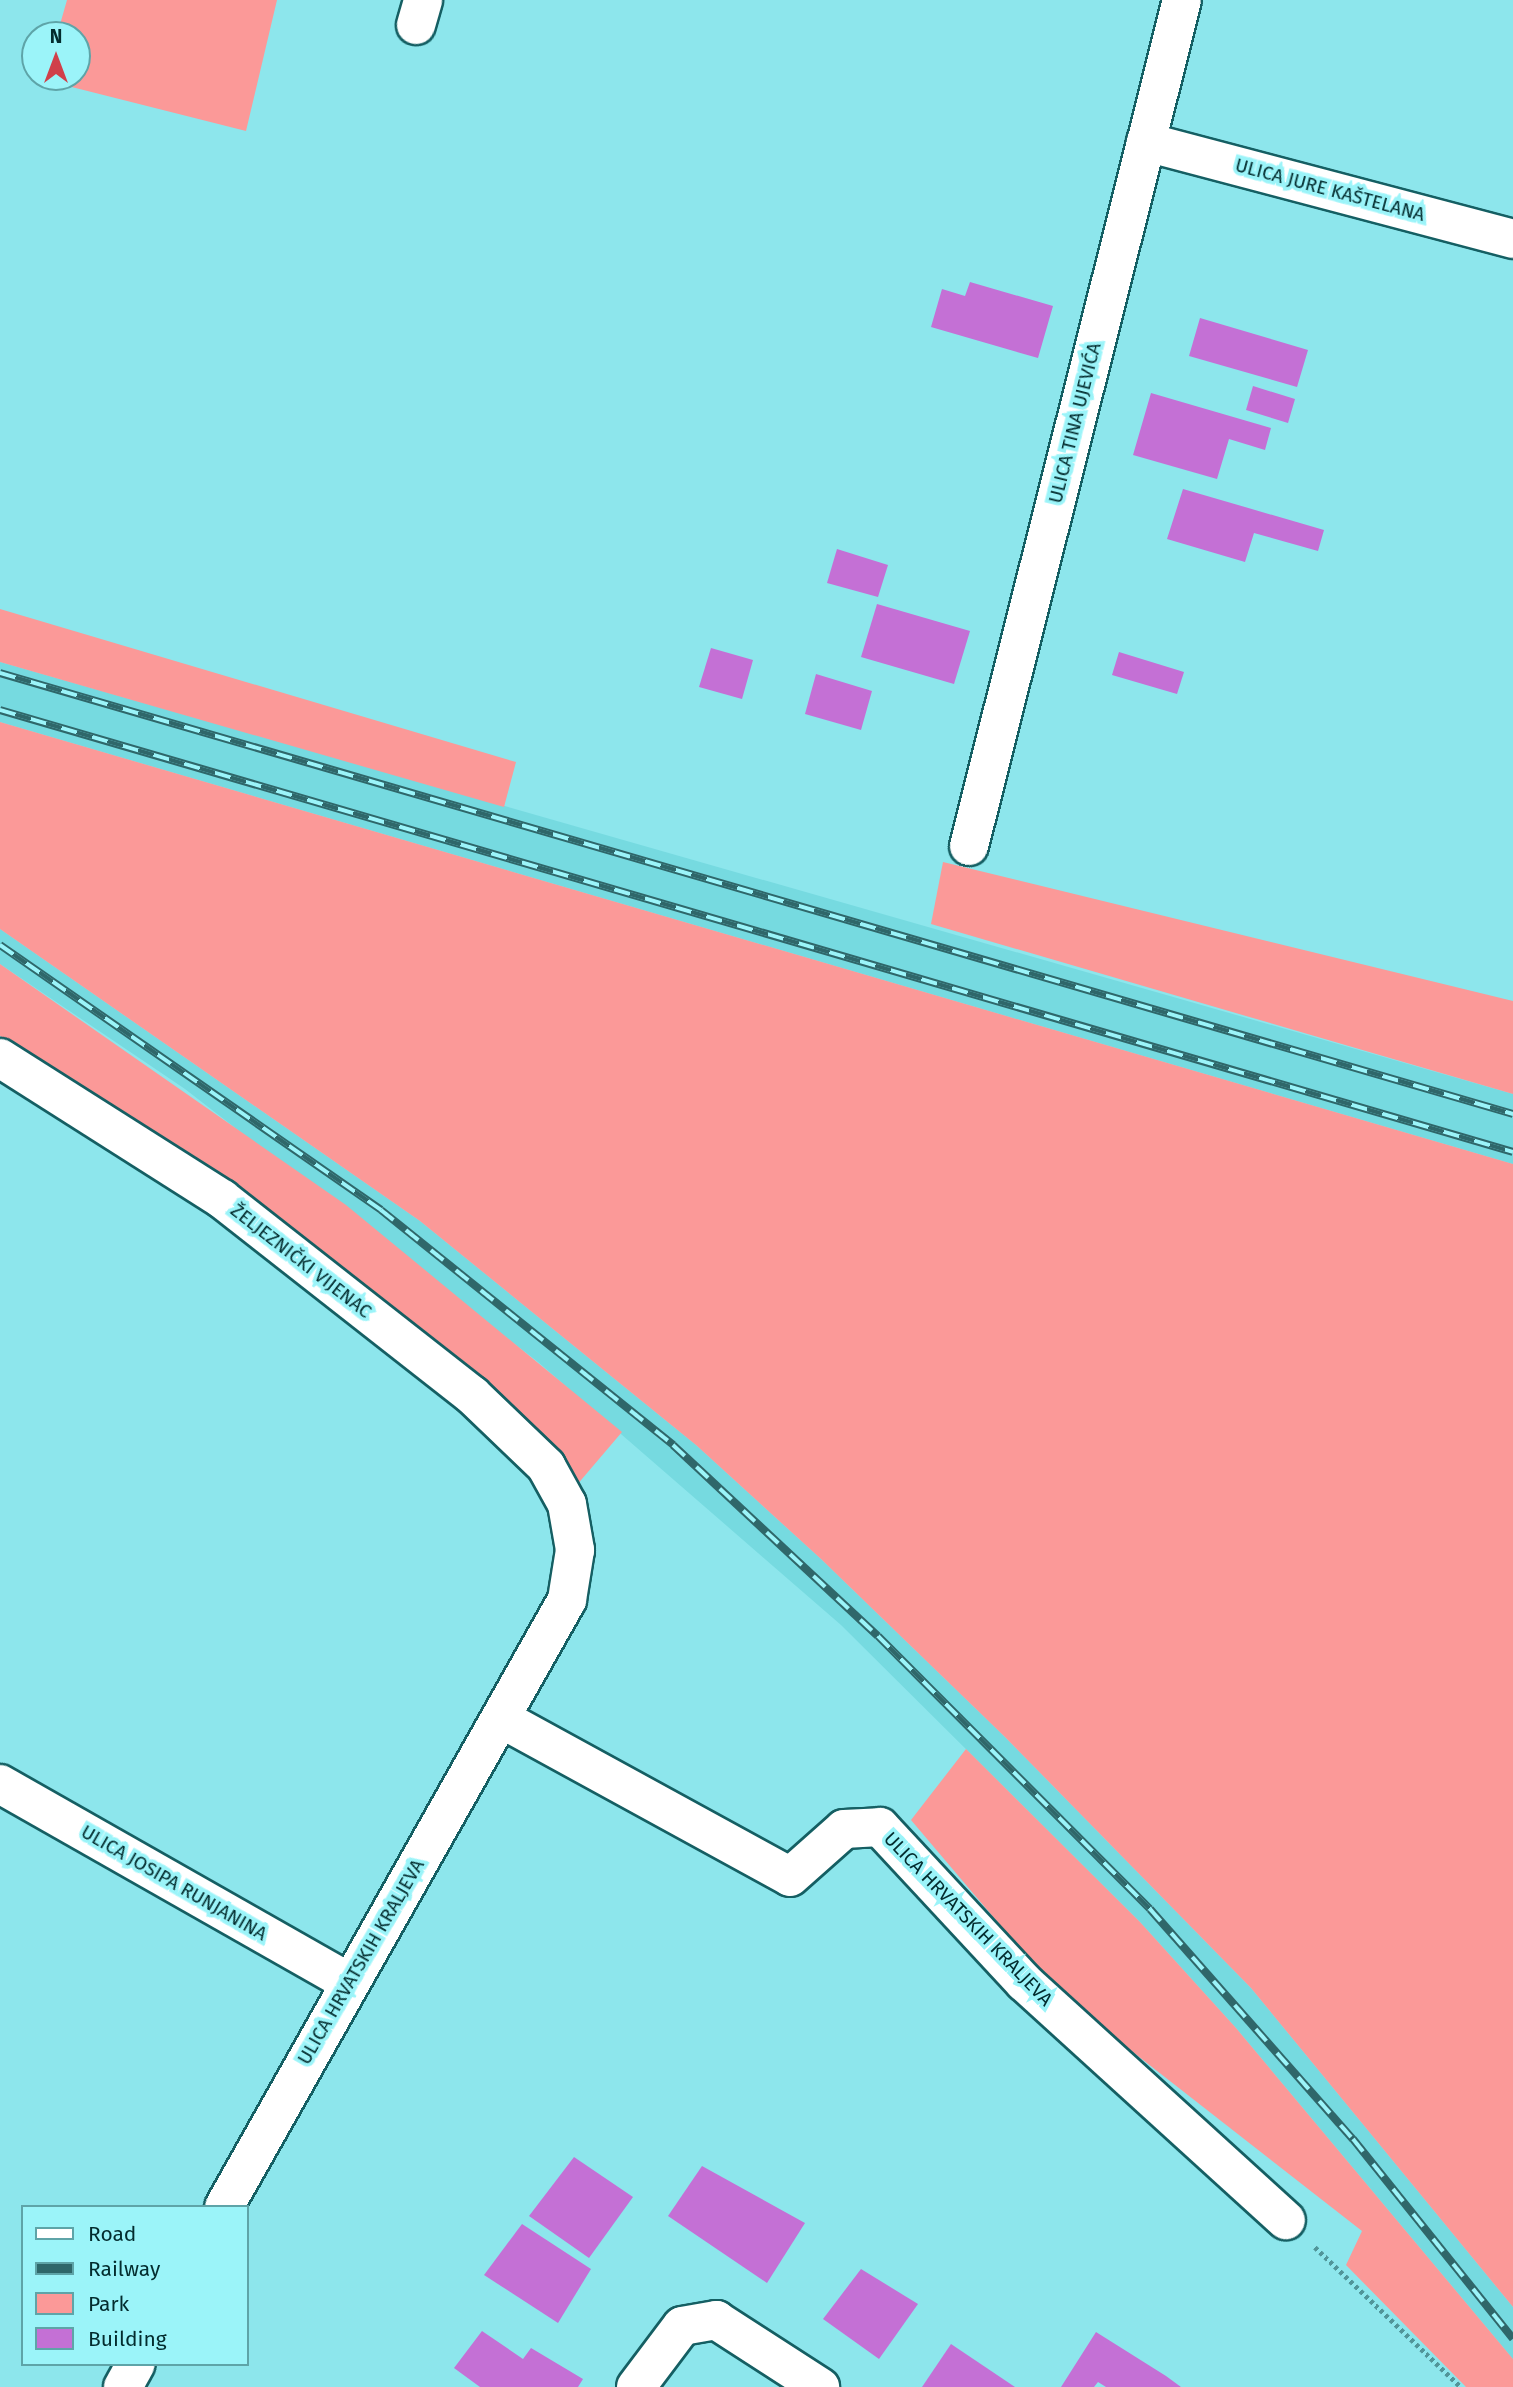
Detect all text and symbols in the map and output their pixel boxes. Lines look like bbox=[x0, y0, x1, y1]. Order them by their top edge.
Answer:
north arrow bbox=[21, 21, 91, 91]
text: N bbox=[50, 25, 62, 48]
street label: ULICA JURE KAŠTELANA bbox=[1233, 154, 1427, 226]
street label: ULICA TINA UJEVIĆA bbox=[1044, 340, 1106, 506]
street label: ŽELJEZNIČKI VIJENAC bbox=[226, 1199, 376, 1323]
street label: ULICA JOSIPA RUNJANINA bbox=[77, 1820, 271, 1946]
street label: ULICA HRVATSKIH KRALJEVA bbox=[879, 1827, 1057, 2011]
street label: ULICA HRVATSKIH KRALJEVA bbox=[293, 1855, 429, 2069]
legend bbox=[21, 2205, 248, 2366]
text: Road bbox=[88, 2221, 136, 2247]
text: Railway bbox=[88, 2256, 160, 2282]
text: Park bbox=[88, 2291, 129, 2317]
text: Building bbox=[88, 2326, 167, 2352]

